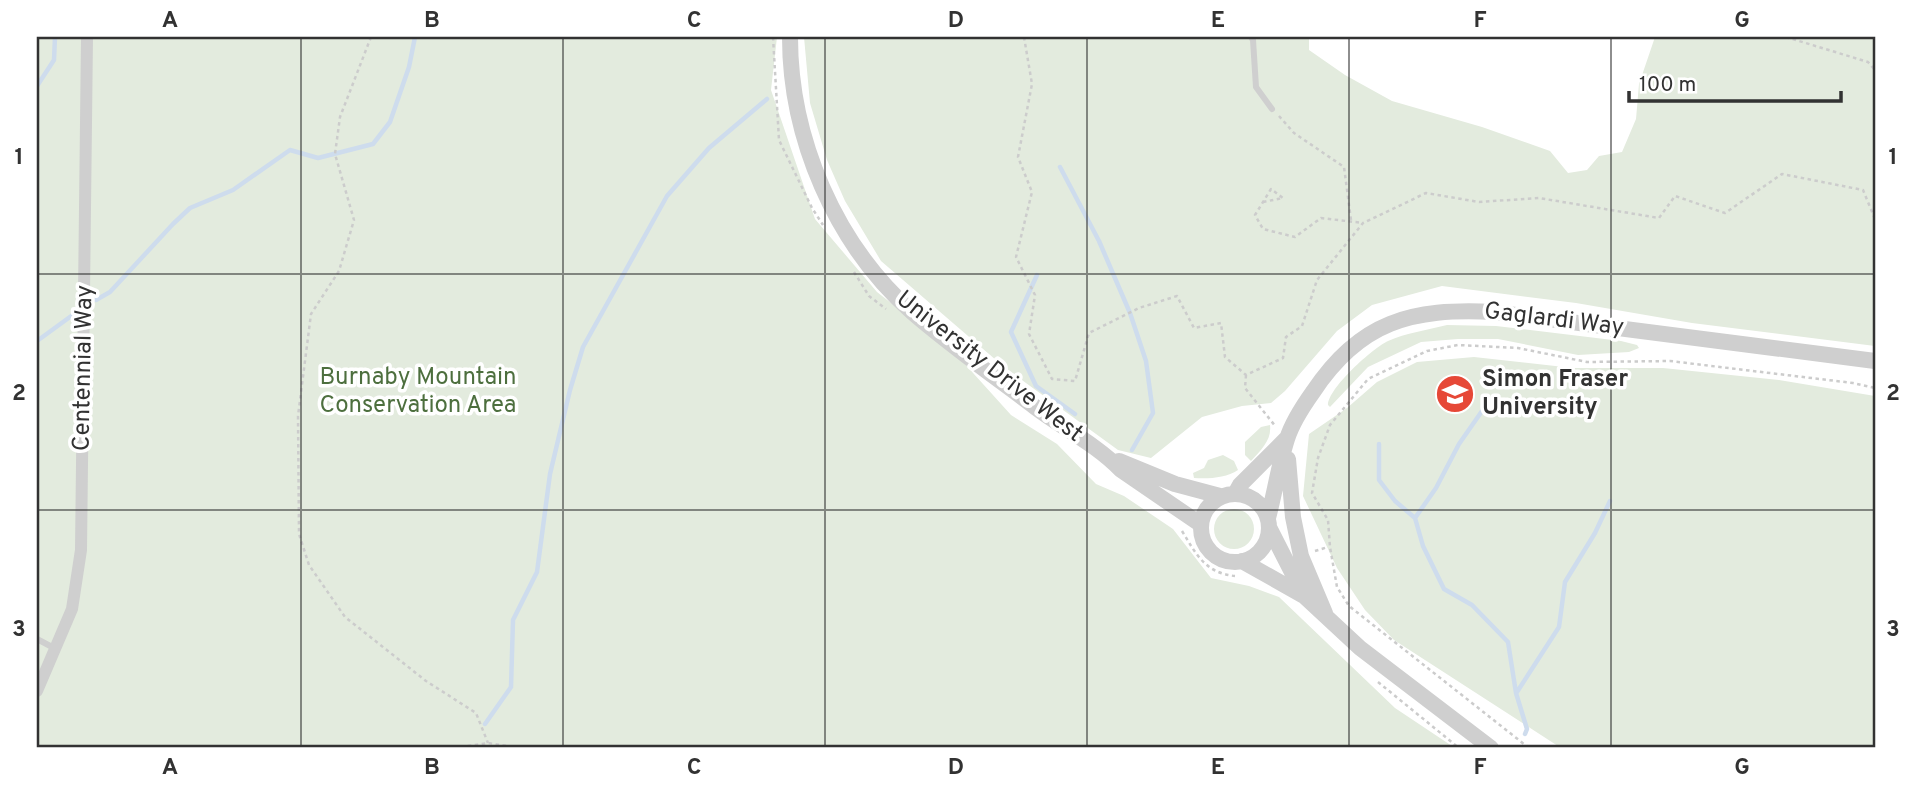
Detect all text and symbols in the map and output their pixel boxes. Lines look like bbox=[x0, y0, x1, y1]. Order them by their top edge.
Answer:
text: A bbox=[162, 7, 178, 36]
text: B bbox=[424, 7, 440, 36]
text: C bbox=[687, 7, 701, 36]
text: D bbox=[948, 7, 964, 36]
text: E bbox=[1211, 7, 1225, 36]
text: F bbox=[1473, 7, 1487, 36]
text: G bbox=[1734, 7, 1750, 36]
scale bar bbox=[1629, 60, 1840, 104]
text: 100 m bbox=[1639, 72, 1696, 99]
text: 1 bbox=[14, 144, 24, 173]
text: 1 bbox=[1888, 144, 1898, 173]
street label: Centennial Way bbox=[68, 285, 100, 451]
street label: University Drive West bbox=[889, 285, 1089, 449]
street label: Gaglardi Way bbox=[1482, 297, 1626, 343]
park label: Burnaby Mountain Conservation Area bbox=[319, 363, 517, 421]
place label: Simon Fraser University bbox=[1482, 365, 1628, 423]
school or university icon: Simon Fraser University bbox=[1434, 373, 1476, 415]
text: 2 bbox=[12, 380, 26, 409]
text: 2 bbox=[1886, 380, 1900, 409]
text: 3 bbox=[12, 616, 26, 645]
text: 3 bbox=[1886, 616, 1900, 645]
text: A bbox=[162, 754, 178, 783]
text: B bbox=[424, 754, 440, 783]
text: C bbox=[687, 754, 701, 783]
text: D bbox=[948, 754, 964, 783]
text: E bbox=[1211, 754, 1225, 783]
text: F bbox=[1473, 754, 1487, 783]
text: G bbox=[1734, 754, 1750, 783]

